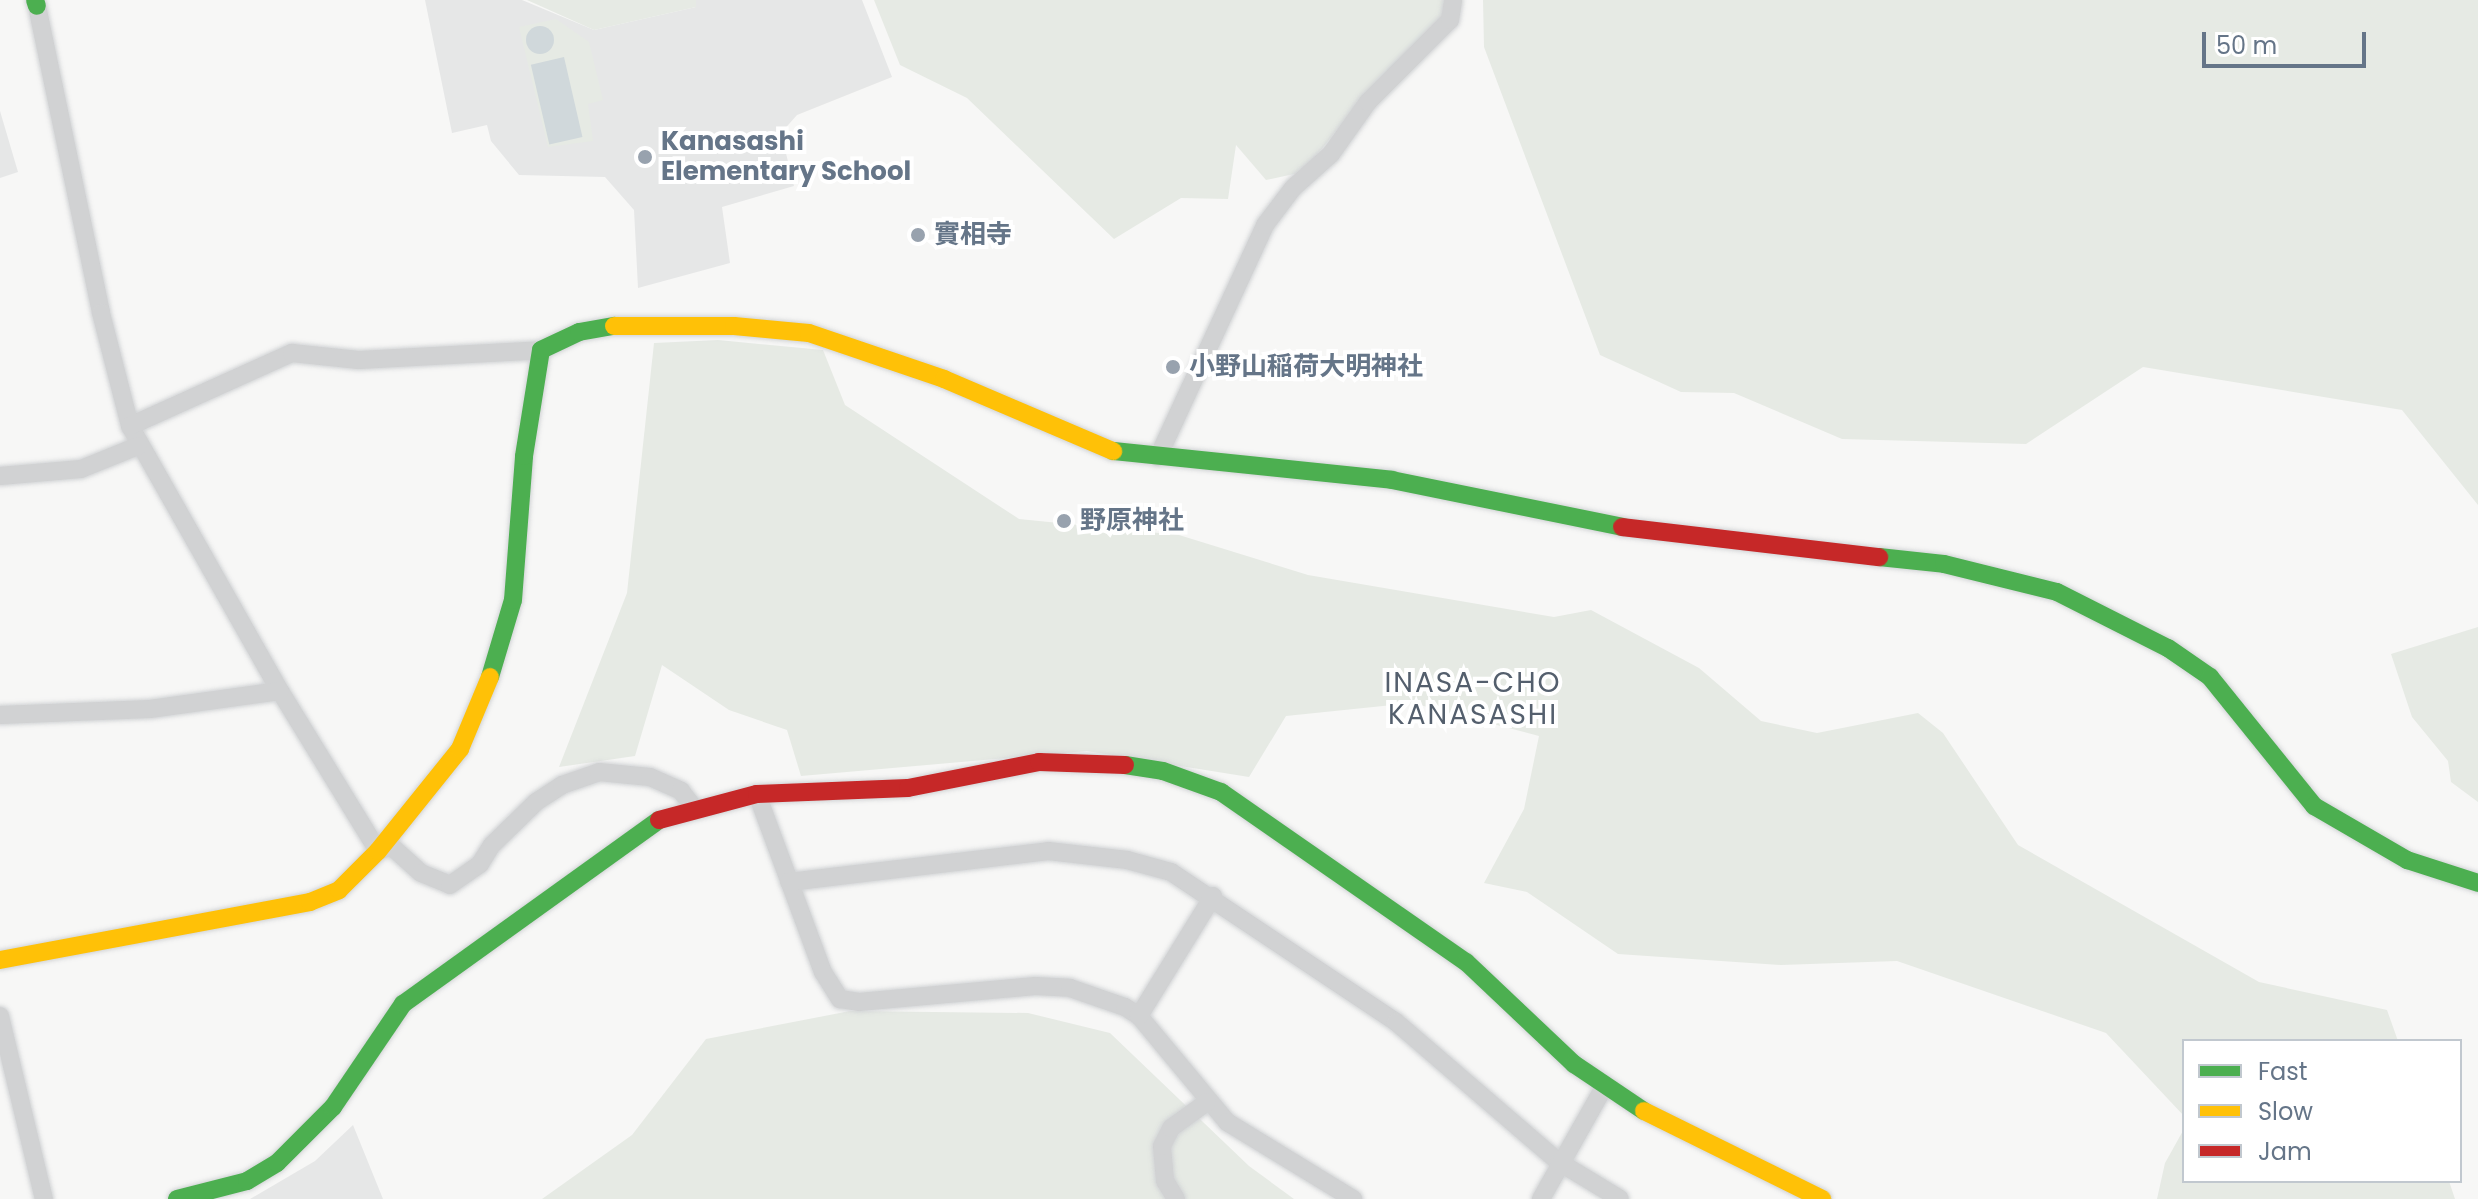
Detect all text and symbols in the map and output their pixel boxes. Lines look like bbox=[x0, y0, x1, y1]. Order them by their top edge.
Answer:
scale bar bbox=[2206, 16, 2370, 66]
text: 50 m bbox=[2216, 29, 2277, 62]
place label: Kanasashi Elementary School bbox=[661, 126, 911, 188]
marker: Kanasashi Elementary School bbox=[636, 148, 654, 166]
place label: 實相寺 bbox=[934, 219, 1012, 251]
marker: 實相寺 bbox=[909, 226, 927, 244]
place label: 小野山稲荷大明神社 bbox=[1189, 351, 1423, 383]
marker: 小野山稲荷大明神社 bbox=[1164, 358, 1182, 376]
place label: 野原神社 bbox=[1080, 505, 1184, 537]
marker: 野原神社 bbox=[1055, 512, 1073, 530]
district label: INASA-CHO KANASASHI bbox=[1384, 666, 1562, 732]
legend bbox=[2182, 1039, 2462, 1183]
text: Fast bbox=[2258, 1055, 2308, 1088]
text: Slow bbox=[2258, 1095, 2313, 1128]
text: Jam bbox=[2258, 1135, 2312, 1168]

